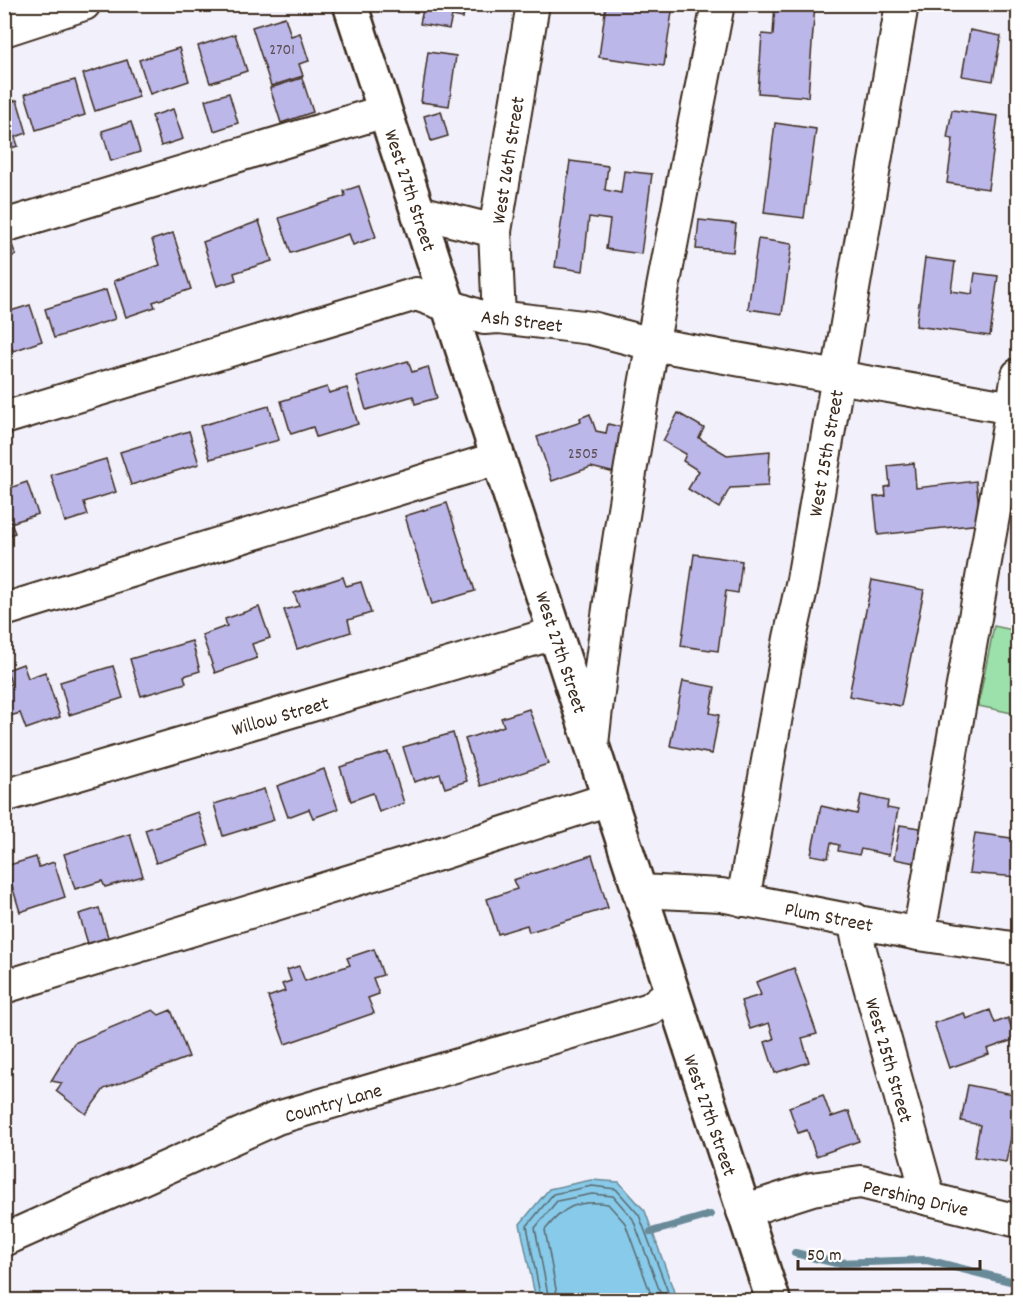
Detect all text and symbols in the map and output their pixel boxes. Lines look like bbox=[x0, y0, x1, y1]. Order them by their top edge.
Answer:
house number: 2701 bbox=[269, 39, 295, 62]
street label: West 26th Street bbox=[486, 95, 534, 226]
street label: West 27th Street bbox=[375, 126, 441, 256]
street label: Ash Street bbox=[479, 304, 564, 342]
street label: West 25th Street bbox=[803, 388, 853, 519]
house number: 2505 bbox=[568, 443, 598, 466]
street label: West 27th Street bbox=[526, 588, 592, 718]
street label: Willow Street bbox=[229, 691, 333, 745]
street label: Plum Street bbox=[782, 897, 875, 941]
street label: West 25th Street bbox=[856, 995, 918, 1126]
street label: West 27th Street bbox=[674, 1051, 742, 1180]
street label: Country Lane bbox=[282, 1078, 386, 1132]
street label: Pershing Drive bbox=[860, 1174, 971, 1226]
scale bar bbox=[798, 1233, 980, 1271]
text: 50 m bbox=[807, 1244, 842, 1269]

